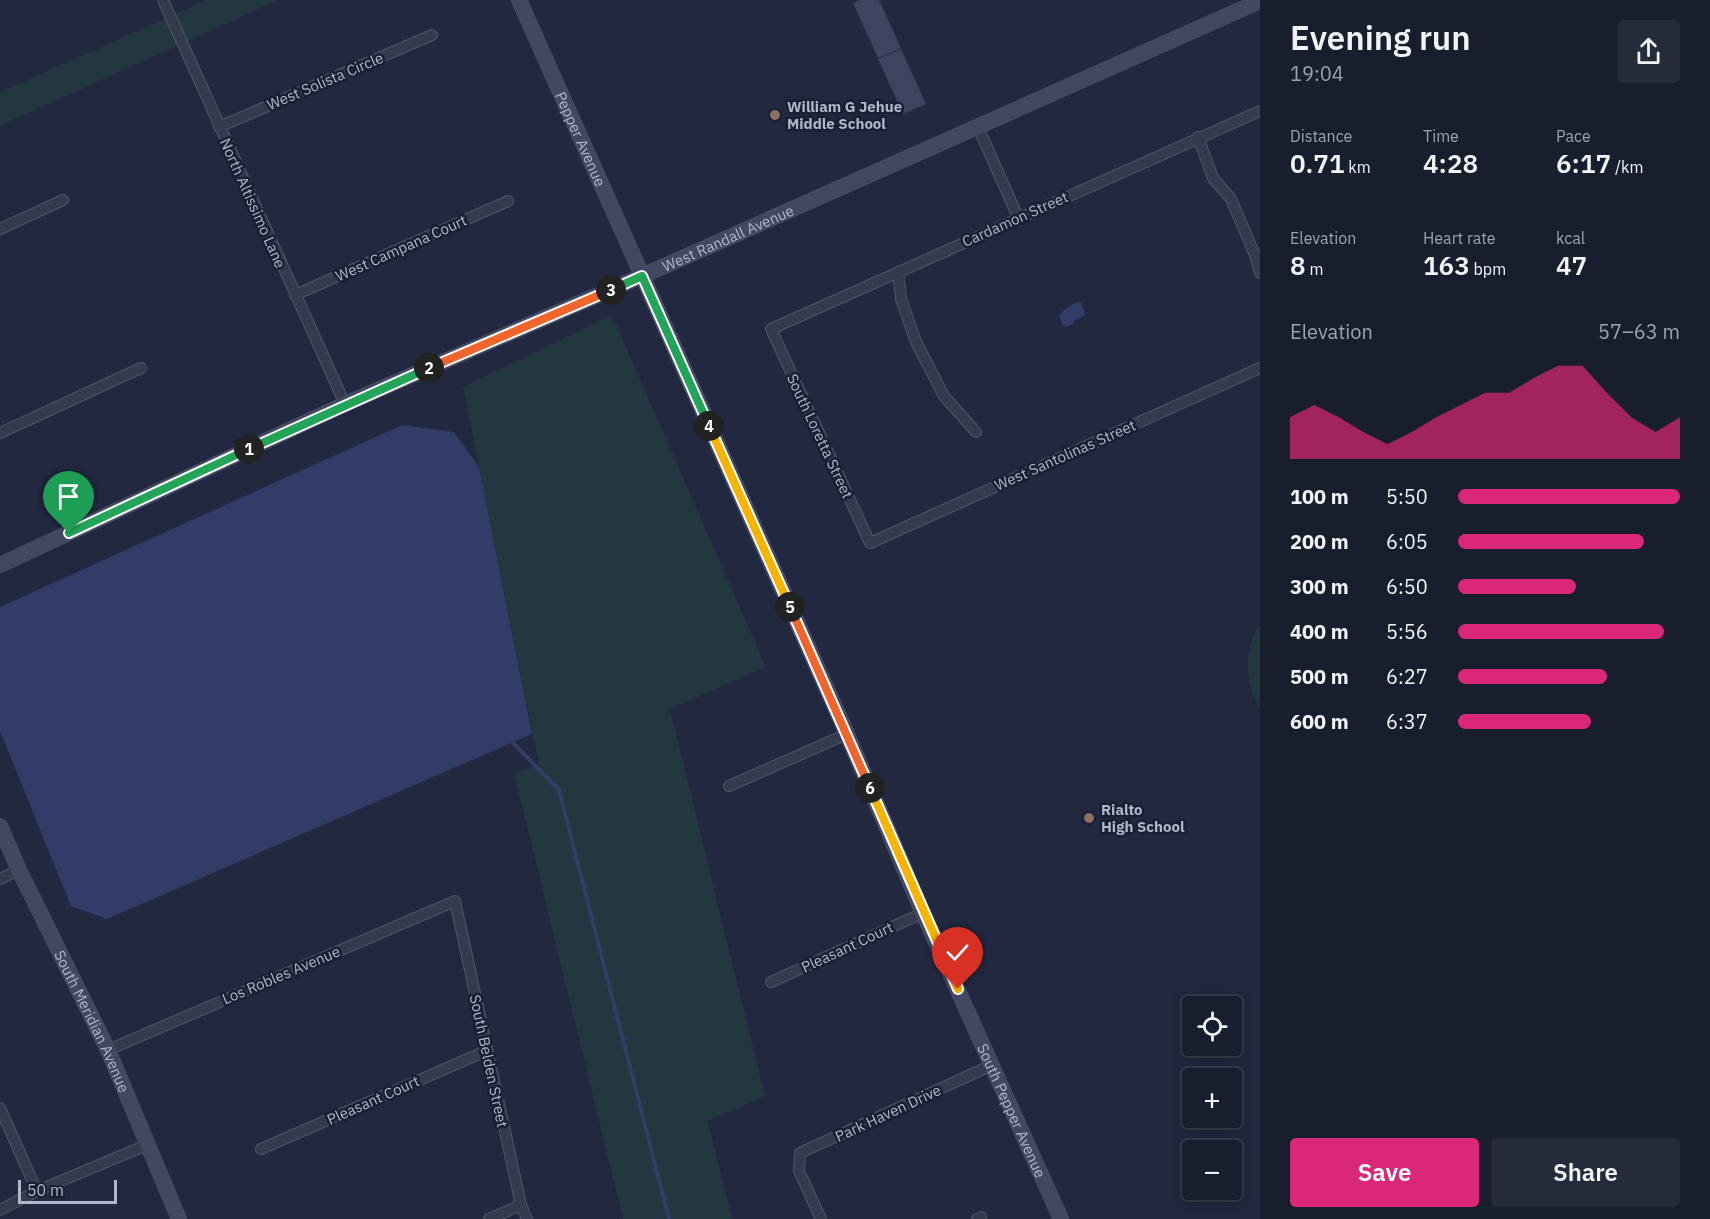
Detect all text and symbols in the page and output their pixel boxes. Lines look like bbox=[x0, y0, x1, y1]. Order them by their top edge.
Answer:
text: Evening run bbox=[1290, 16, 1471, 59]
button: share bbox=[1617, 20, 1680, 83]
street label: West Solista Circle bbox=[264, 48, 386, 114]
text: 19:04 bbox=[1290, 60, 1344, 87]
street label: Pepper Avenue bbox=[552, 88, 610, 189]
place label: William G Jehue Middle School bbox=[787, 97, 902, 133]
marker: William G Jehue Middle School bbox=[768, 108, 782, 122]
text: Distance bbox=[1290, 126, 1352, 146]
text: Time bbox=[1423, 126, 1459, 146]
text: Pace bbox=[1556, 126, 1591, 146]
street label: North Altissimo Lane bbox=[216, 135, 290, 271]
text: 0.71 bbox=[1290, 146, 1345, 180]
text: 4:28 bbox=[1423, 146, 1478, 180]
text: 6:17 bbox=[1556, 146, 1611, 180]
text: km bbox=[1345, 157, 1371, 177]
text: /km bbox=[1611, 157, 1643, 177]
street label: Cardamon Street bbox=[959, 187, 1071, 251]
street label: West Randall Avenue bbox=[659, 200, 796, 275]
street label: West Campana Court bbox=[332, 211, 470, 285]
text: Elevation bbox=[1290, 228, 1356, 248]
text: Heart rate bbox=[1423, 228, 1496, 248]
text: kcal bbox=[1556, 228, 1585, 248]
text: 8 bbox=[1290, 248, 1306, 282]
text: 163 bbox=[1423, 248, 1470, 282]
text: 47 bbox=[1556, 248, 1587, 282]
text: m bbox=[1306, 259, 1323, 279]
text: bpm bbox=[1470, 259, 1506, 279]
pin: 3 bbox=[596, 275, 626, 305]
text: 3 bbox=[606, 280, 616, 300]
text: Elevation bbox=[1290, 318, 1373, 345]
text: 57–63 m bbox=[1598, 318, 1680, 345]
pin: 2 bbox=[414, 353, 444, 383]
text: 2 bbox=[424, 358, 434, 378]
street label: South Loretta Street bbox=[783, 371, 857, 501]
pin: 4 bbox=[694, 411, 724, 441]
street label: West Santolinas Street bbox=[991, 415, 1139, 495]
text: 4 bbox=[704, 416, 714, 436]
pin: 1 bbox=[234, 434, 264, 464]
text: 1 bbox=[244, 439, 254, 459]
pin bbox=[43, 471, 94, 533]
icon: arrive bbox=[52, 480, 85, 513]
text: 100 m bbox=[1290, 483, 1349, 510]
text: 5:50 bbox=[1386, 483, 1428, 510]
text: 200 m bbox=[1290, 528, 1349, 555]
text: 6:05 bbox=[1386, 528, 1428, 555]
text: 300 m bbox=[1290, 573, 1349, 600]
text: 6:50 bbox=[1386, 573, 1428, 600]
pin: 5 bbox=[775, 592, 805, 622]
text: 5 bbox=[785, 597, 795, 617]
text: 400 m bbox=[1290, 618, 1349, 645]
text: 5:56 bbox=[1386, 618, 1428, 645]
text: 500 m bbox=[1290, 663, 1349, 690]
text: 6:27 bbox=[1386, 663, 1428, 690]
text: 600 m bbox=[1290, 708, 1349, 735]
text: 6:37 bbox=[1386, 708, 1428, 735]
pin: 6 bbox=[855, 773, 885, 803]
text: 6 bbox=[865, 778, 875, 798]
place label: Rialto High School bbox=[1101, 800, 1185, 836]
marker: Rialto High School bbox=[1082, 811, 1096, 825]
street label: Pleasant Court bbox=[798, 917, 896, 977]
pin bbox=[932, 927, 983, 989]
icon: check bbox=[941, 936, 974, 969]
street label: Los Robles Avenue bbox=[219, 942, 343, 1008]
street label: South Meridian Avenue bbox=[51, 947, 134, 1095]
street label: South Belden Street bbox=[466, 993, 512, 1129]
map controls bbox=[1182, 996, 1242, 1200]
button: locate bbox=[1182, 996, 1242, 1056]
street label: South Pepper Avenue bbox=[974, 1040, 1050, 1180]
button: + bbox=[1182, 1068, 1242, 1128]
street label: Pleasant Court bbox=[324, 1071, 422, 1129]
street label: Park Haven Drive bbox=[832, 1080, 944, 1146]
button: Save bbox=[1290, 1138, 1479, 1207]
button: Share bbox=[1491, 1138, 1680, 1207]
button: − bbox=[1182, 1140, 1242, 1200]
scale bar bbox=[18, 1177, 117, 1204]
text: 50 m bbox=[27, 1180, 64, 1200]

